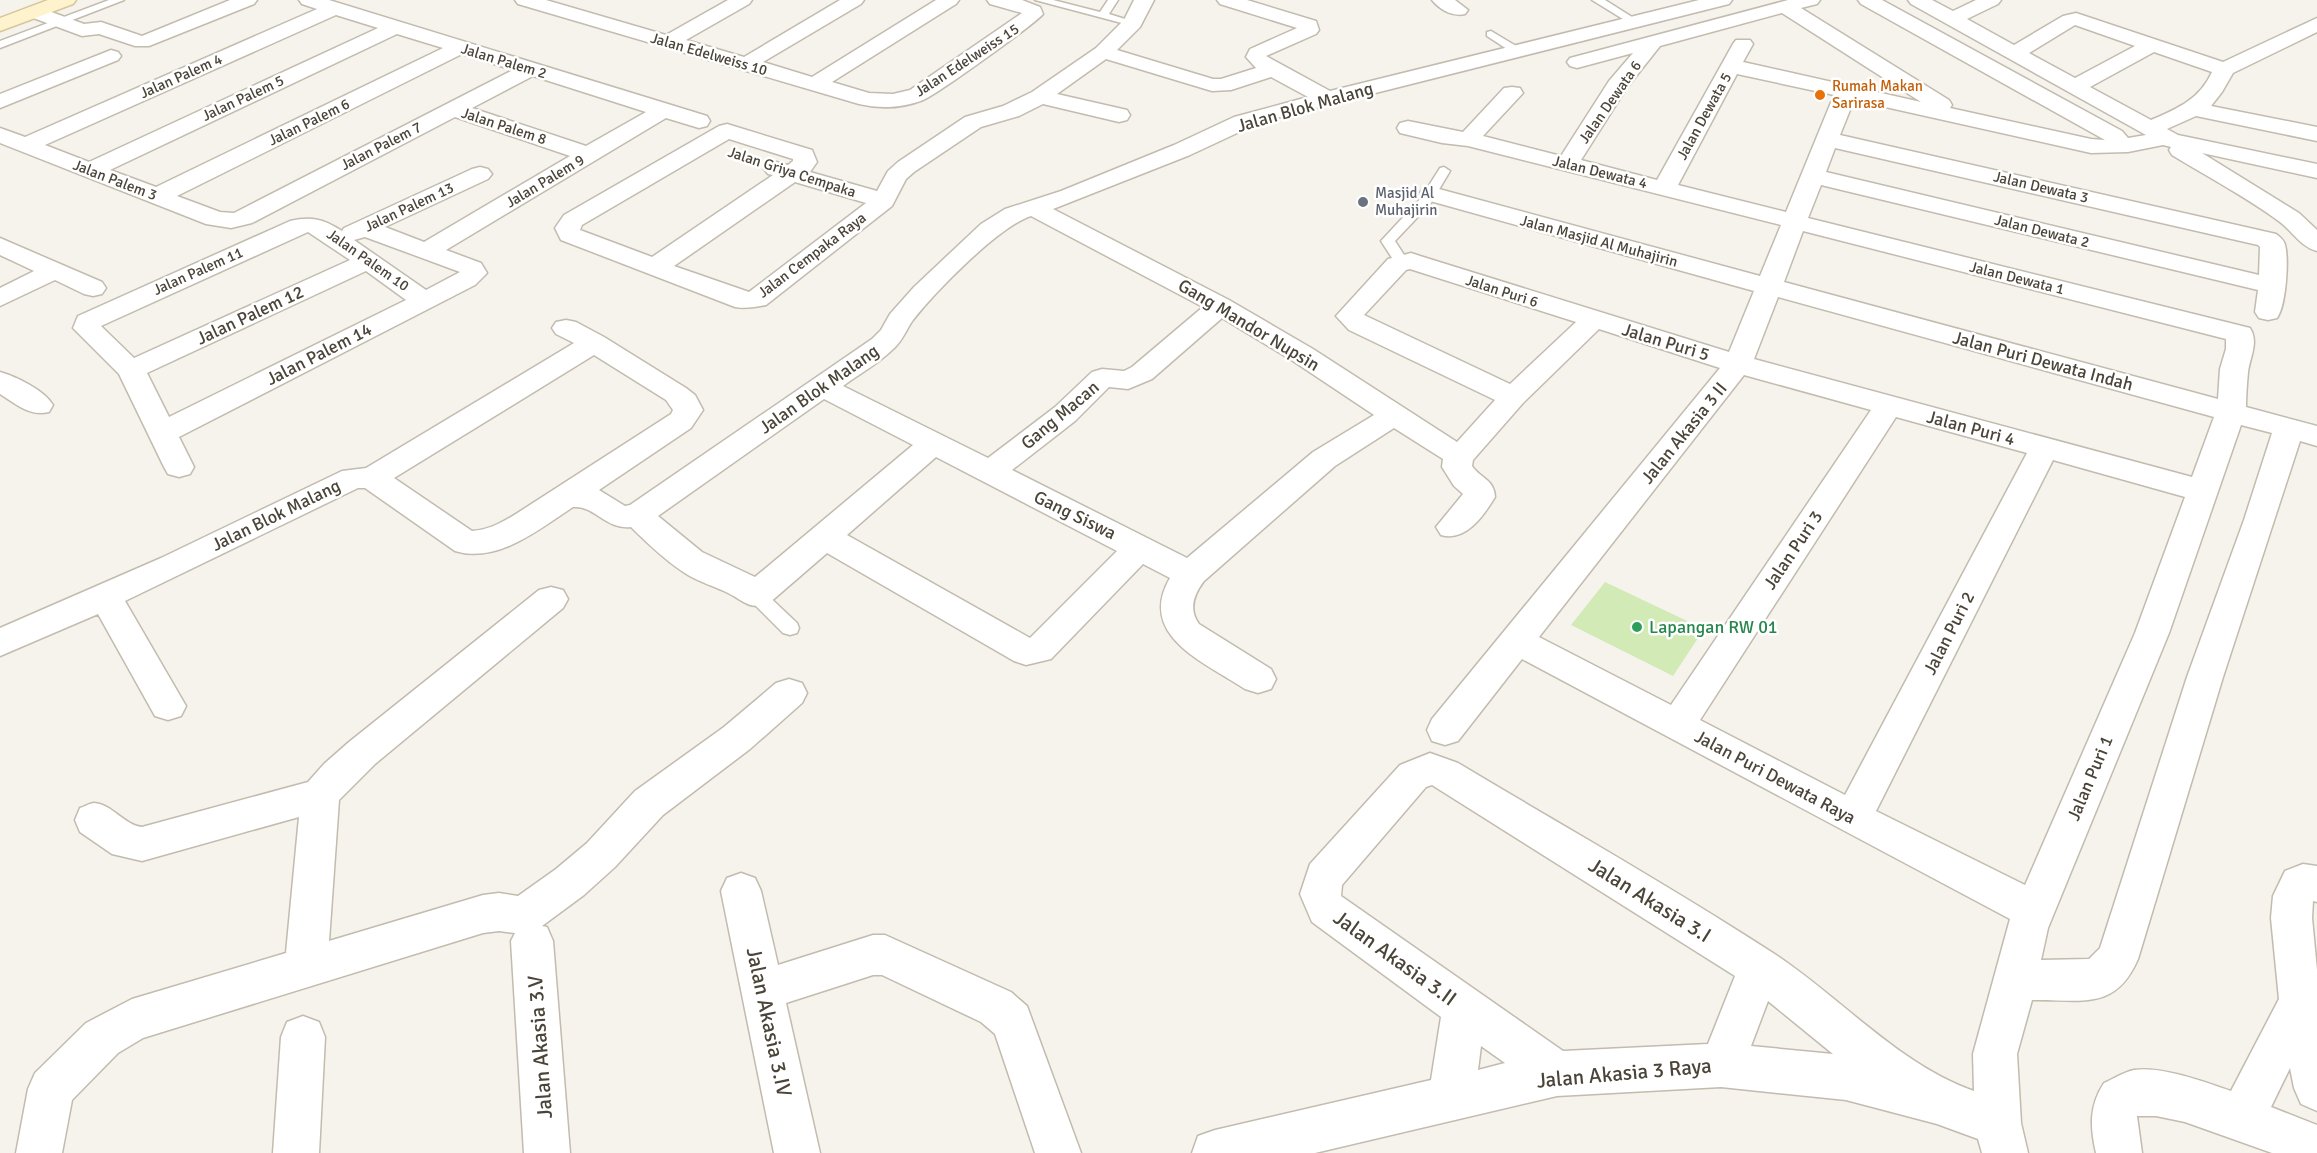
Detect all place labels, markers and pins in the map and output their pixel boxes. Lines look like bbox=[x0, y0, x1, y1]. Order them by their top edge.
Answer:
place label: Rumah Makan Sarirasa bbox=[1832, 77, 1923, 112]
marker: Rumah Makan Sarirasa bbox=[1813, 88, 1827, 102]
place label: Masjid Al Muhajirin bbox=[1375, 184, 1437, 219]
marker: Masjid Al Muhajirin bbox=[1356, 195, 1370, 209]
place label: Lapangan RW 01 bbox=[1649, 616, 1778, 638]
marker: Lapangan RW 01 bbox=[1630, 620, 1644, 634]

